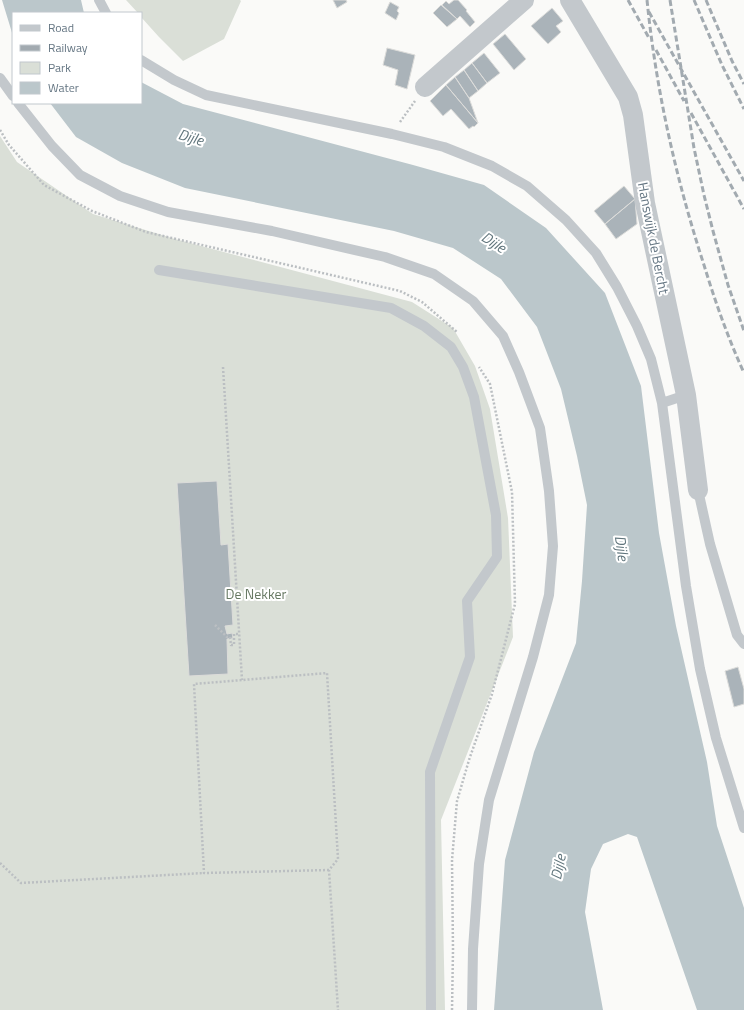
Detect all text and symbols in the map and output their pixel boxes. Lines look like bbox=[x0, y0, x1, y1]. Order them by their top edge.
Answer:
legend bbox=[12, 12, 142, 104]
text: Road bbox=[48, 18, 74, 37]
text: Railway bbox=[48, 38, 88, 57]
text: Park bbox=[48, 58, 71, 77]
text: Water bbox=[48, 78, 79, 97]
water label: Dijle bbox=[176, 122, 207, 152]
street label: Hanswijk de Bercht bbox=[633, 180, 675, 296]
water label: Dijle bbox=[477, 225, 512, 259]
water label: Dijle bbox=[609, 534, 635, 563]
park label: De Nekker bbox=[226, 583, 287, 604]
water label: Dijle bbox=[544, 851, 572, 882]

